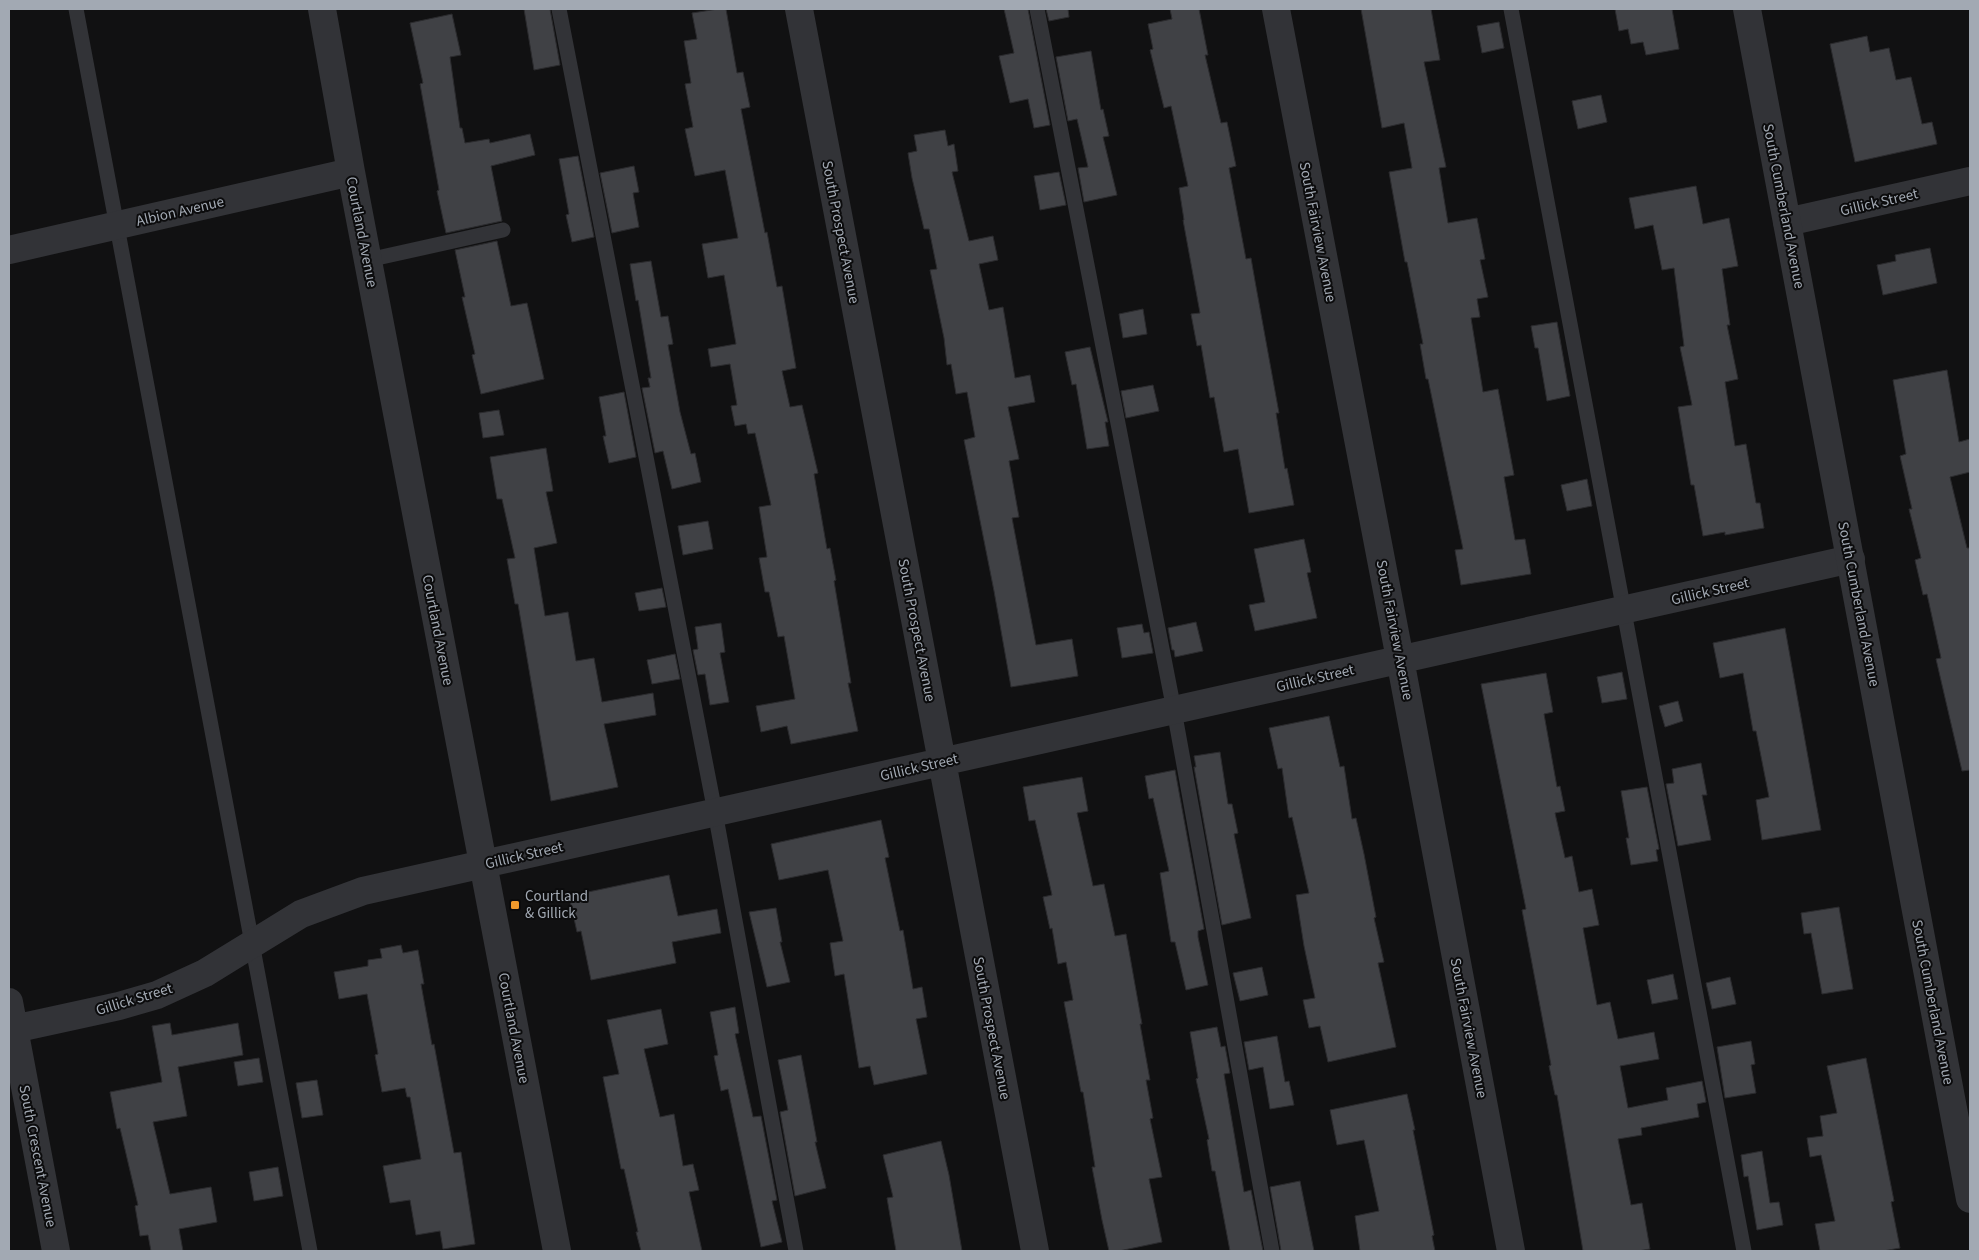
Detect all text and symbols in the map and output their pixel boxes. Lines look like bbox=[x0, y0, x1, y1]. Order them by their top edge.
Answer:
street label: South Cumberland Avenue bbox=[1757, 122, 1810, 290]
street label: South Prospect Avenue bbox=[816, 159, 865, 305]
street label: South Fairview Avenue bbox=[1294, 160, 1341, 304]
street label: Courtland Avenue bbox=[340, 175, 383, 289]
street label: Gillick Street bbox=[1838, 183, 1920, 222]
street label: Albion Avenue bbox=[134, 191, 226, 232]
street label: South Cumberland Avenue bbox=[1832, 520, 1885, 688]
street label: South Prospect Avenue bbox=[892, 557, 941, 703]
street label: South Fairview Avenue bbox=[1371, 558, 1418, 702]
street label: Gillick Street bbox=[1669, 572, 1751, 611]
street label: Courtland Avenue bbox=[416, 573, 459, 687]
street label: Gillick Street bbox=[1274, 659, 1356, 698]
street label: Gillick Street bbox=[878, 748, 960, 787]
street label: Gillick Street bbox=[483, 836, 565, 875]
place label: Courtland & Gillick bbox=[525, 886, 588, 924]
marker: Courtland & Gillick bbox=[509, 899, 521, 911]
street label: South Cumberland Avenue bbox=[1906, 918, 1959, 1086]
street label: South Prospect Avenue bbox=[967, 955, 1016, 1101]
street label: South Fairview Avenue bbox=[1445, 956, 1492, 1100]
street label: Courtland Avenue bbox=[492, 971, 535, 1085]
street label: Gillick Street bbox=[93, 978, 175, 1021]
street label: South Crescent Avenue bbox=[13, 1083, 62, 1229]

